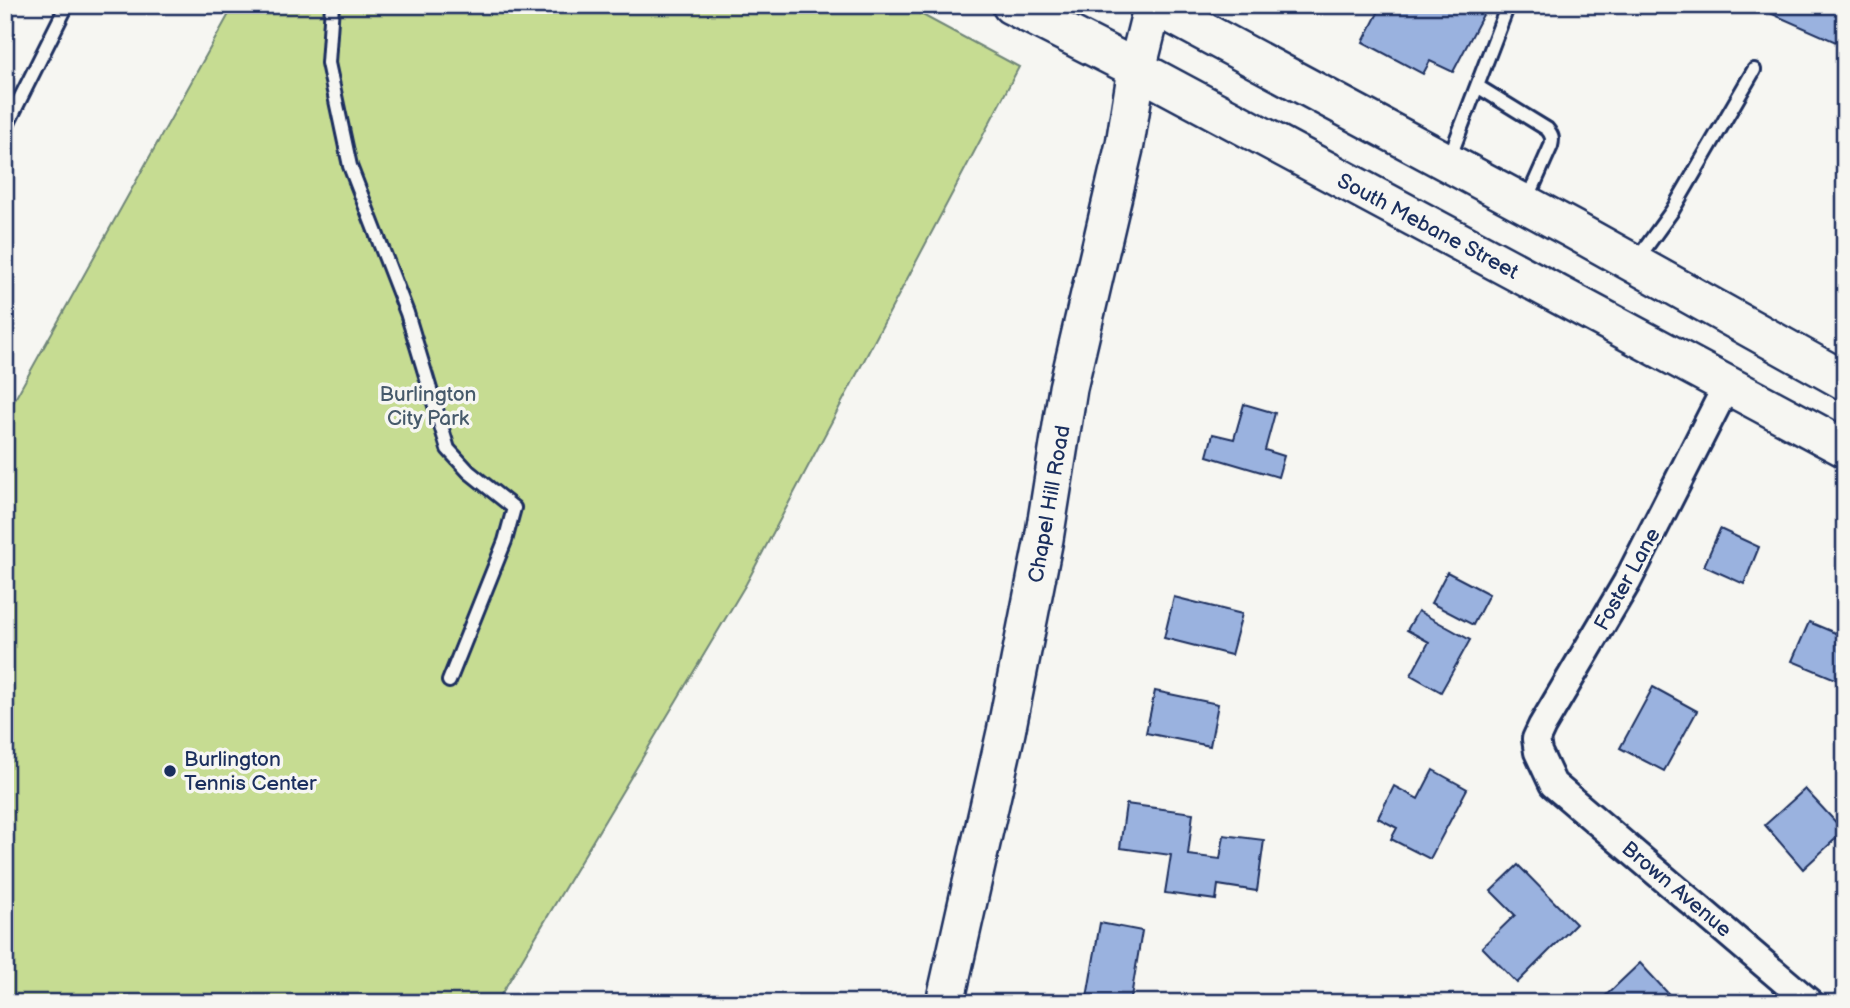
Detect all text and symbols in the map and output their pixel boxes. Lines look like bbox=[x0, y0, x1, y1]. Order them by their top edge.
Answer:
street label: South Mebane Street bbox=[1333, 168, 1523, 285]
park label: Burlington City Park bbox=[380, 382, 476, 431]
street label: Chapel Hill Road bbox=[1023, 423, 1076, 585]
street label: Foster Lane bbox=[1589, 524, 1666, 635]
place label: Burlington Tennis Center bbox=[184, 747, 317, 796]
marker: Burlington Tennis Center bbox=[162, 763, 178, 779]
street label: Brown Avenue bbox=[1617, 836, 1737, 942]

